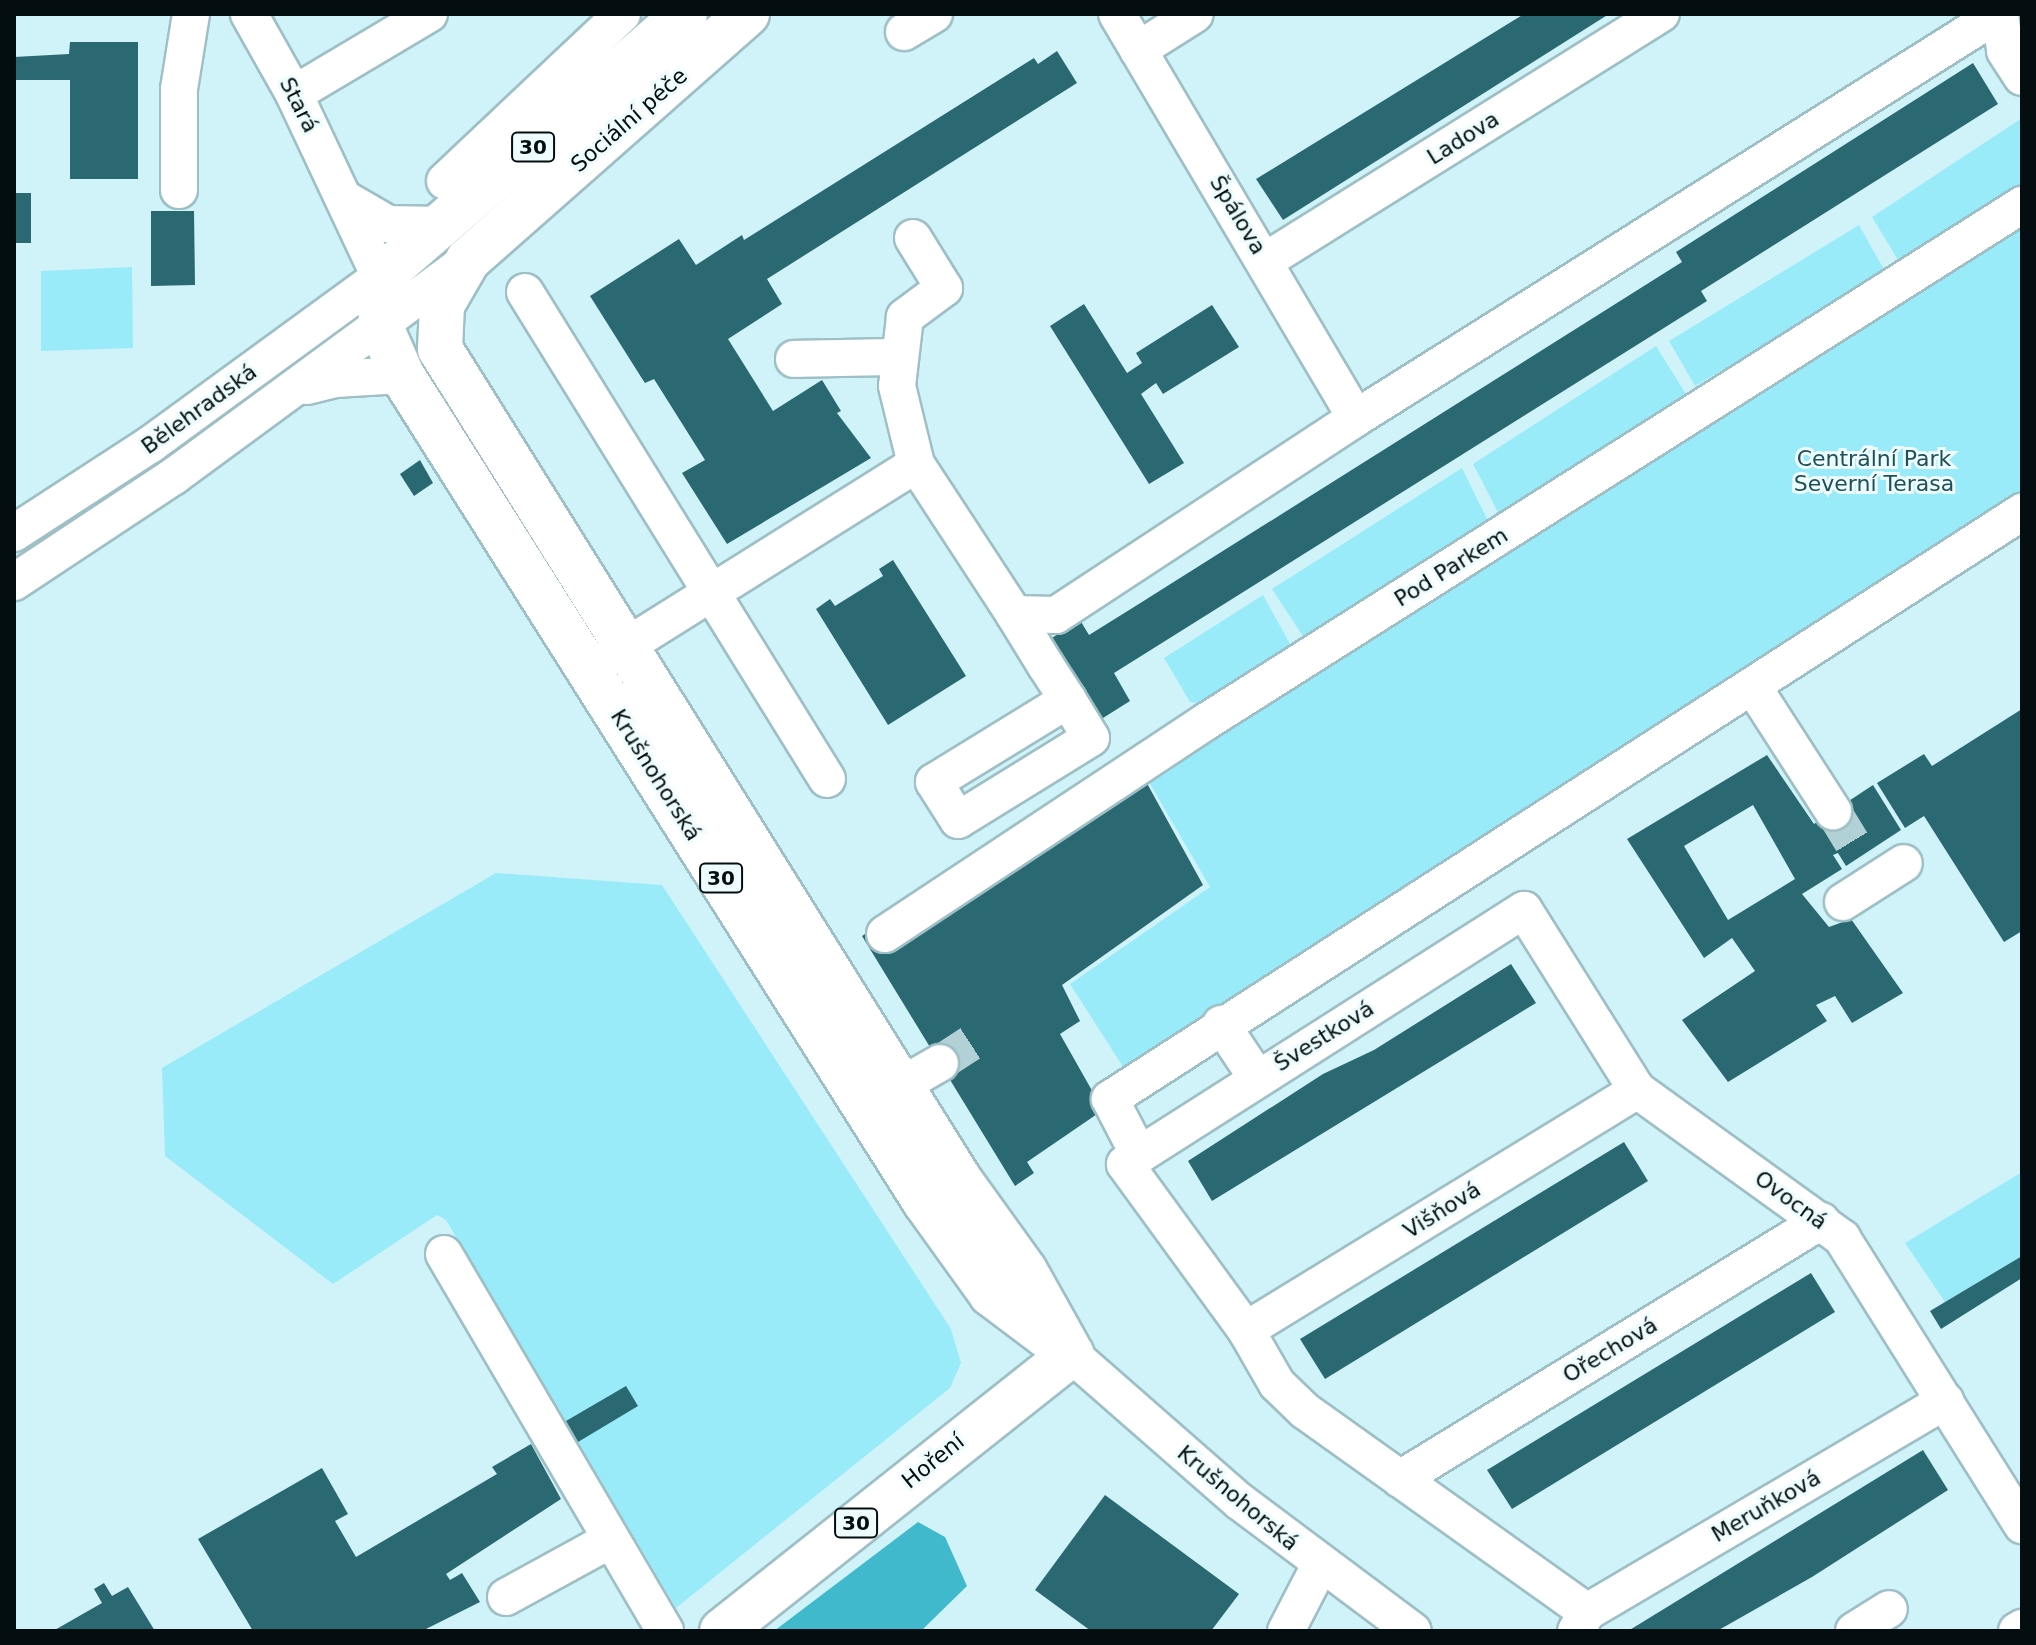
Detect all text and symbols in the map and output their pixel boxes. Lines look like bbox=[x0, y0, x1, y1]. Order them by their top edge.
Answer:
street label: Sociální péče bbox=[565, 62, 693, 178]
street label: Stará bbox=[274, 73, 324, 137]
street label: Ladova bbox=[1422, 106, 1504, 170]
road number: 30 bbox=[511, 131, 555, 163]
street label: Špálova bbox=[1204, 171, 1272, 259]
street label: Bělehradská bbox=[136, 358, 262, 460]
park label: Centrální Park Severní Terasa bbox=[1794, 445, 1954, 496]
street label: Pod Parkem bbox=[1389, 522, 1513, 612]
street label: Krušnohorská bbox=[605, 704, 707, 846]
road number: 30 bbox=[699, 862, 743, 894]
street label: Švestková bbox=[1269, 995, 1379, 1077]
street label: Ovocná bbox=[1750, 1165, 1832, 1235]
street label: Višňová bbox=[1399, 1176, 1485, 1244]
street label: Ořechová bbox=[1558, 1312, 1662, 1388]
street label: Hoření bbox=[897, 1428, 969, 1494]
street label: Krušnohorská bbox=[1172, 1440, 1304, 1556]
street label: Meruňková bbox=[1707, 1464, 1825, 1548]
road number: 30 bbox=[834, 1507, 878, 1539]

